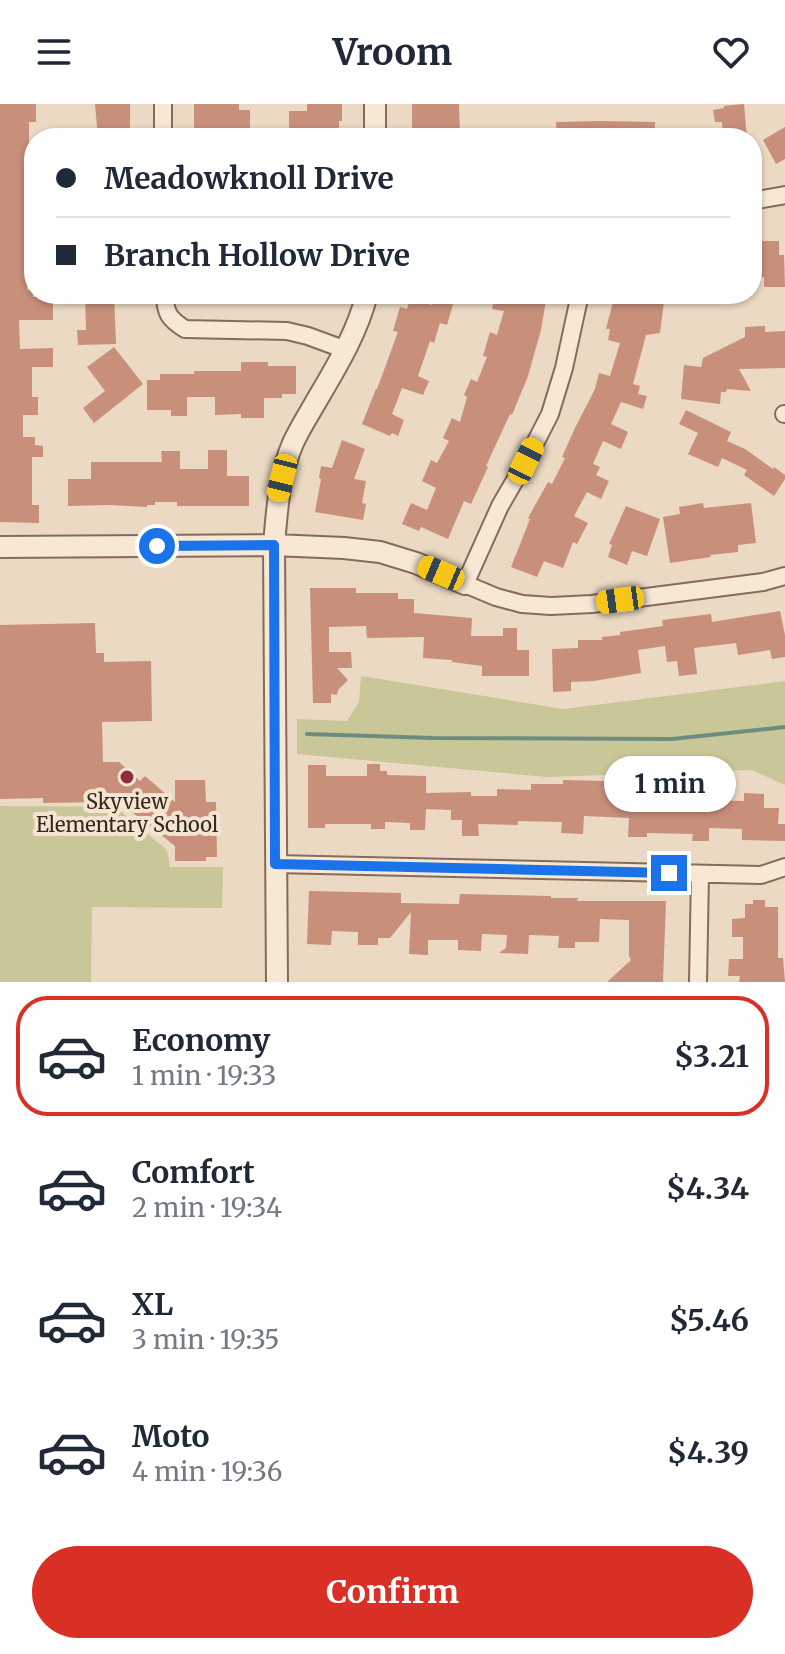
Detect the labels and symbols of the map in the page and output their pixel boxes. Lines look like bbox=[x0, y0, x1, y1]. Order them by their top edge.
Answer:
car bbox=[505, 434, 547, 488]
car bbox=[265, 452, 299, 504]
route start bbox=[139, 528, 175, 564]
car bbox=[414, 553, 468, 593]
car bbox=[595, 585, 645, 615]
callout: 1 min bbox=[603, 757, 735, 813]
marker: Skyview Elementary School bbox=[118, 768, 136, 786]
place label: Skyview Elementary School bbox=[36, 789, 218, 837]
route end bbox=[651, 855, 687, 891]

